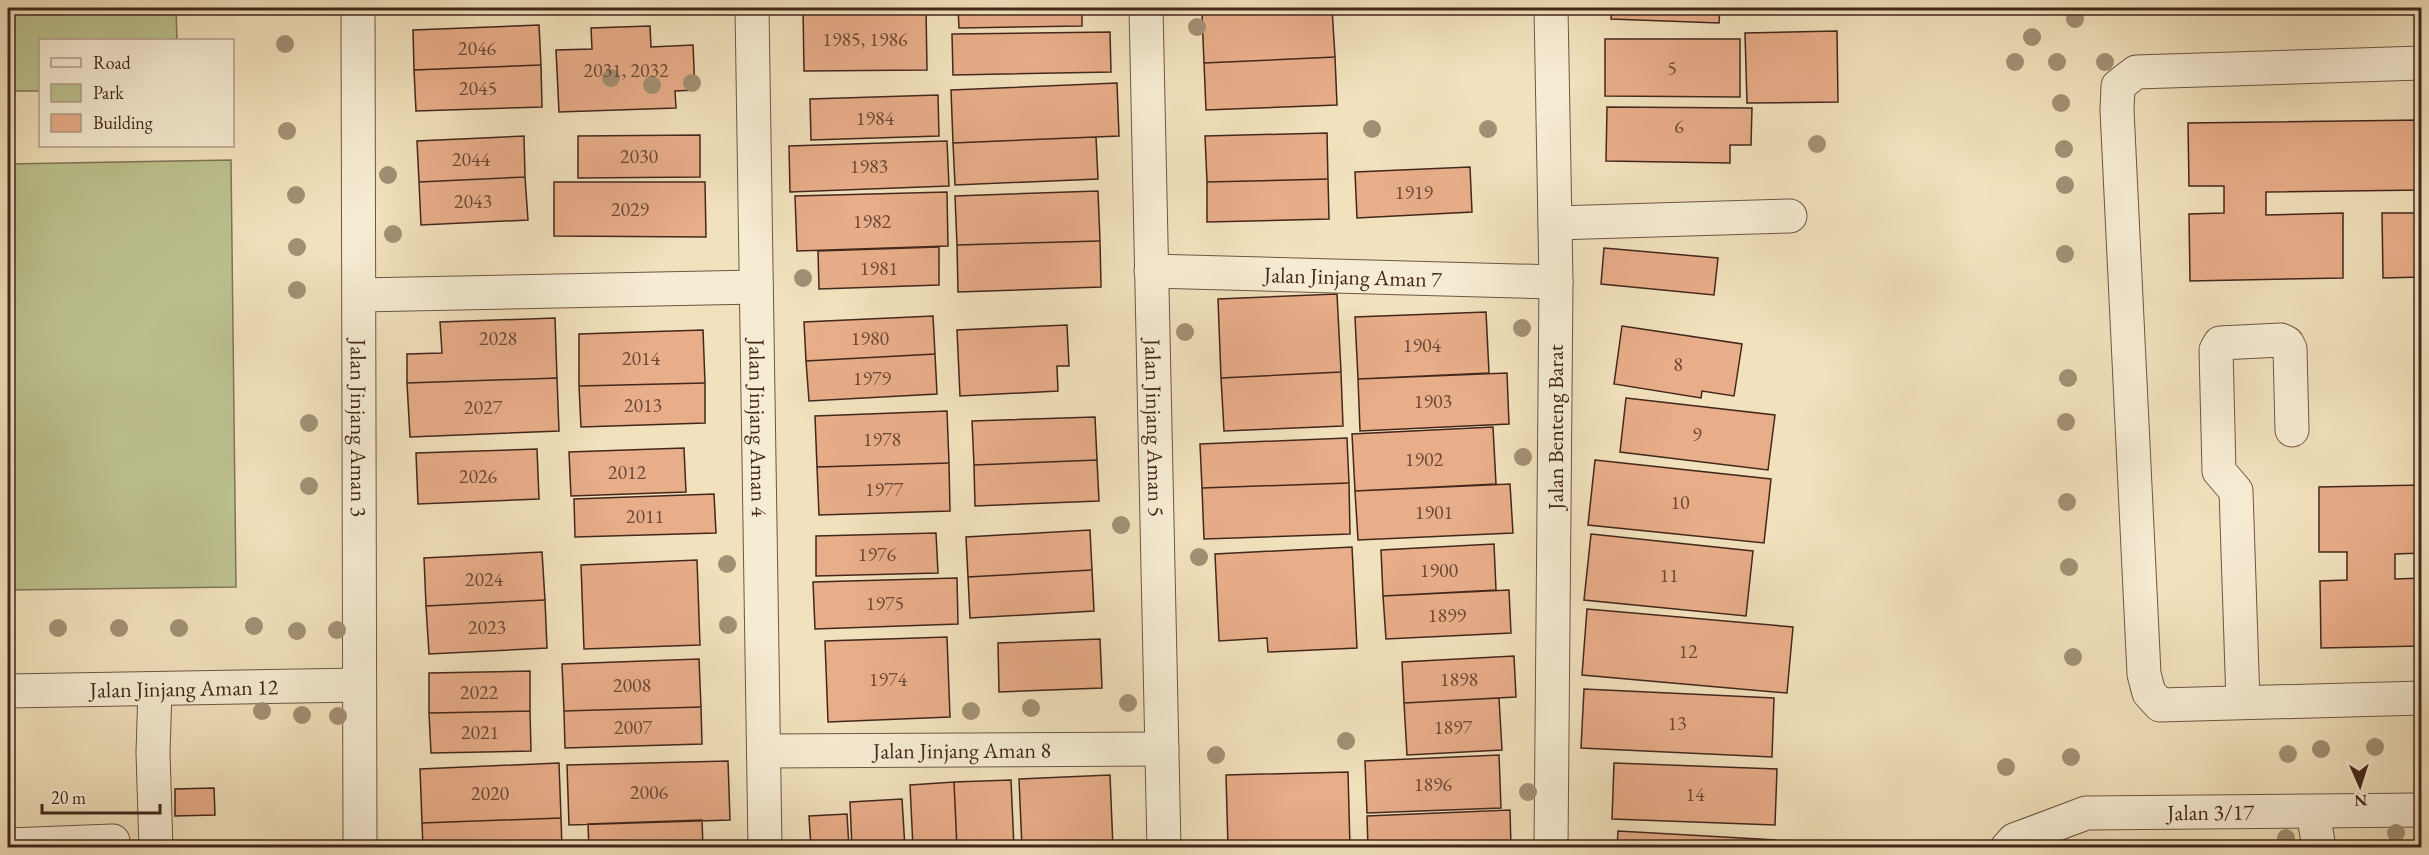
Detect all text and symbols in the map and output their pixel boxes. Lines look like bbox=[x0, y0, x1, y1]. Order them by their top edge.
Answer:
house number: 1985, 1986 bbox=[822, 26, 908, 52]
house number: 2046 bbox=[458, 35, 497, 61]
legend bbox=[39, 39, 234, 147]
text: Road bbox=[93, 51, 132, 74]
house number: 5 bbox=[1667, 55, 1677, 81]
house number: 2031, 2032 bbox=[583, 57, 669, 83]
house number: 2045 bbox=[459, 75, 497, 101]
text: Park bbox=[93, 81, 124, 104]
house number: 1984 bbox=[856, 105, 895, 131]
text: Building bbox=[93, 111, 153, 134]
house number: 6 bbox=[1674, 113, 1684, 139]
house number: 2030 bbox=[620, 143, 659, 169]
house number: 2044 bbox=[452, 146, 491, 172]
house number: 1983 bbox=[850, 153, 888, 179]
house number: 1919 bbox=[1395, 179, 1434, 205]
house number: 2043 bbox=[454, 188, 492, 214]
house number: 2029 bbox=[611, 196, 650, 222]
house number: 1982 bbox=[853, 208, 892, 234]
house number: 1981 bbox=[860, 255, 898, 281]
street label: Jalan Jinjang Aman 7 bbox=[1262, 260, 1443, 293]
house number: 2028 bbox=[479, 325, 517, 351]
house number: 1980 bbox=[851, 325, 890, 351]
house number: 1904 bbox=[1403, 332, 1442, 358]
street label: Jalan Jinjang Aman 3 bbox=[344, 337, 374, 517]
street label: Jalan Jinjang Aman 4 bbox=[743, 337, 774, 518]
street label: Jalan Jinjang Aman 5 bbox=[1139, 337, 1171, 517]
street label: Jalan Benteng Barat bbox=[1541, 344, 1570, 512]
house number: 2014 bbox=[622, 345, 661, 371]
house number: 8 bbox=[1673, 351, 1683, 377]
house number: 1979 bbox=[853, 365, 892, 391]
house number: 1903 bbox=[1414, 388, 1452, 414]
house number: 2013 bbox=[624, 392, 662, 418]
house number: 2027 bbox=[464, 394, 503, 420]
house number: 9 bbox=[1692, 421, 1702, 447]
house number: 1978 bbox=[863, 426, 901, 452]
house number: 1902 bbox=[1405, 446, 1444, 472]
house number: 2012 bbox=[608, 459, 647, 485]
house number: 2026 bbox=[459, 463, 498, 489]
house number: 1977 bbox=[865, 476, 904, 502]
house number: 10 bbox=[1670, 489, 1690, 515]
house number: 1901 bbox=[1415, 499, 1453, 525]
house number: 2011 bbox=[626, 503, 664, 529]
house number: 1976 bbox=[858, 541, 897, 567]
house number: 1900 bbox=[1420, 557, 1459, 583]
house number: 11 bbox=[1659, 562, 1679, 588]
house number: 2024 bbox=[465, 566, 504, 592]
house number: 1975 bbox=[866, 590, 904, 616]
house number: 1899 bbox=[1428, 602, 1467, 628]
house number: 2023 bbox=[468, 614, 506, 640]
house number: 12 bbox=[1678, 638, 1698, 664]
house number: 1974 bbox=[869, 666, 908, 692]
house number: 1898 bbox=[1440, 666, 1478, 692]
street label: Jalan Jinjang Aman 12 bbox=[87, 672, 279, 704]
house number: 2008 bbox=[613, 672, 651, 698]
house number: 2022 bbox=[460, 679, 499, 705]
house number: 13 bbox=[1667, 710, 1687, 736]
house number: 2007 bbox=[614, 714, 653, 740]
house number: 1897 bbox=[1434, 714, 1473, 740]
house number: 2021 bbox=[461, 719, 499, 745]
street label: Jalan Jinjang Aman 8 bbox=[871, 735, 1051, 765]
north arrow bbox=[2330, 756, 2390, 816]
house number: 1896 bbox=[1414, 771, 1453, 797]
scale bar bbox=[42, 777, 160, 815]
house number: 2006 bbox=[630, 779, 669, 805]
house number: 2020 bbox=[471, 780, 510, 806]
house number: 14 bbox=[1685, 781, 1705, 807]
text: 20 m bbox=[51, 786, 86, 809]
text: N bbox=[2354, 790, 2368, 811]
street label: Jalan 3/17 bbox=[2165, 797, 2254, 827]

